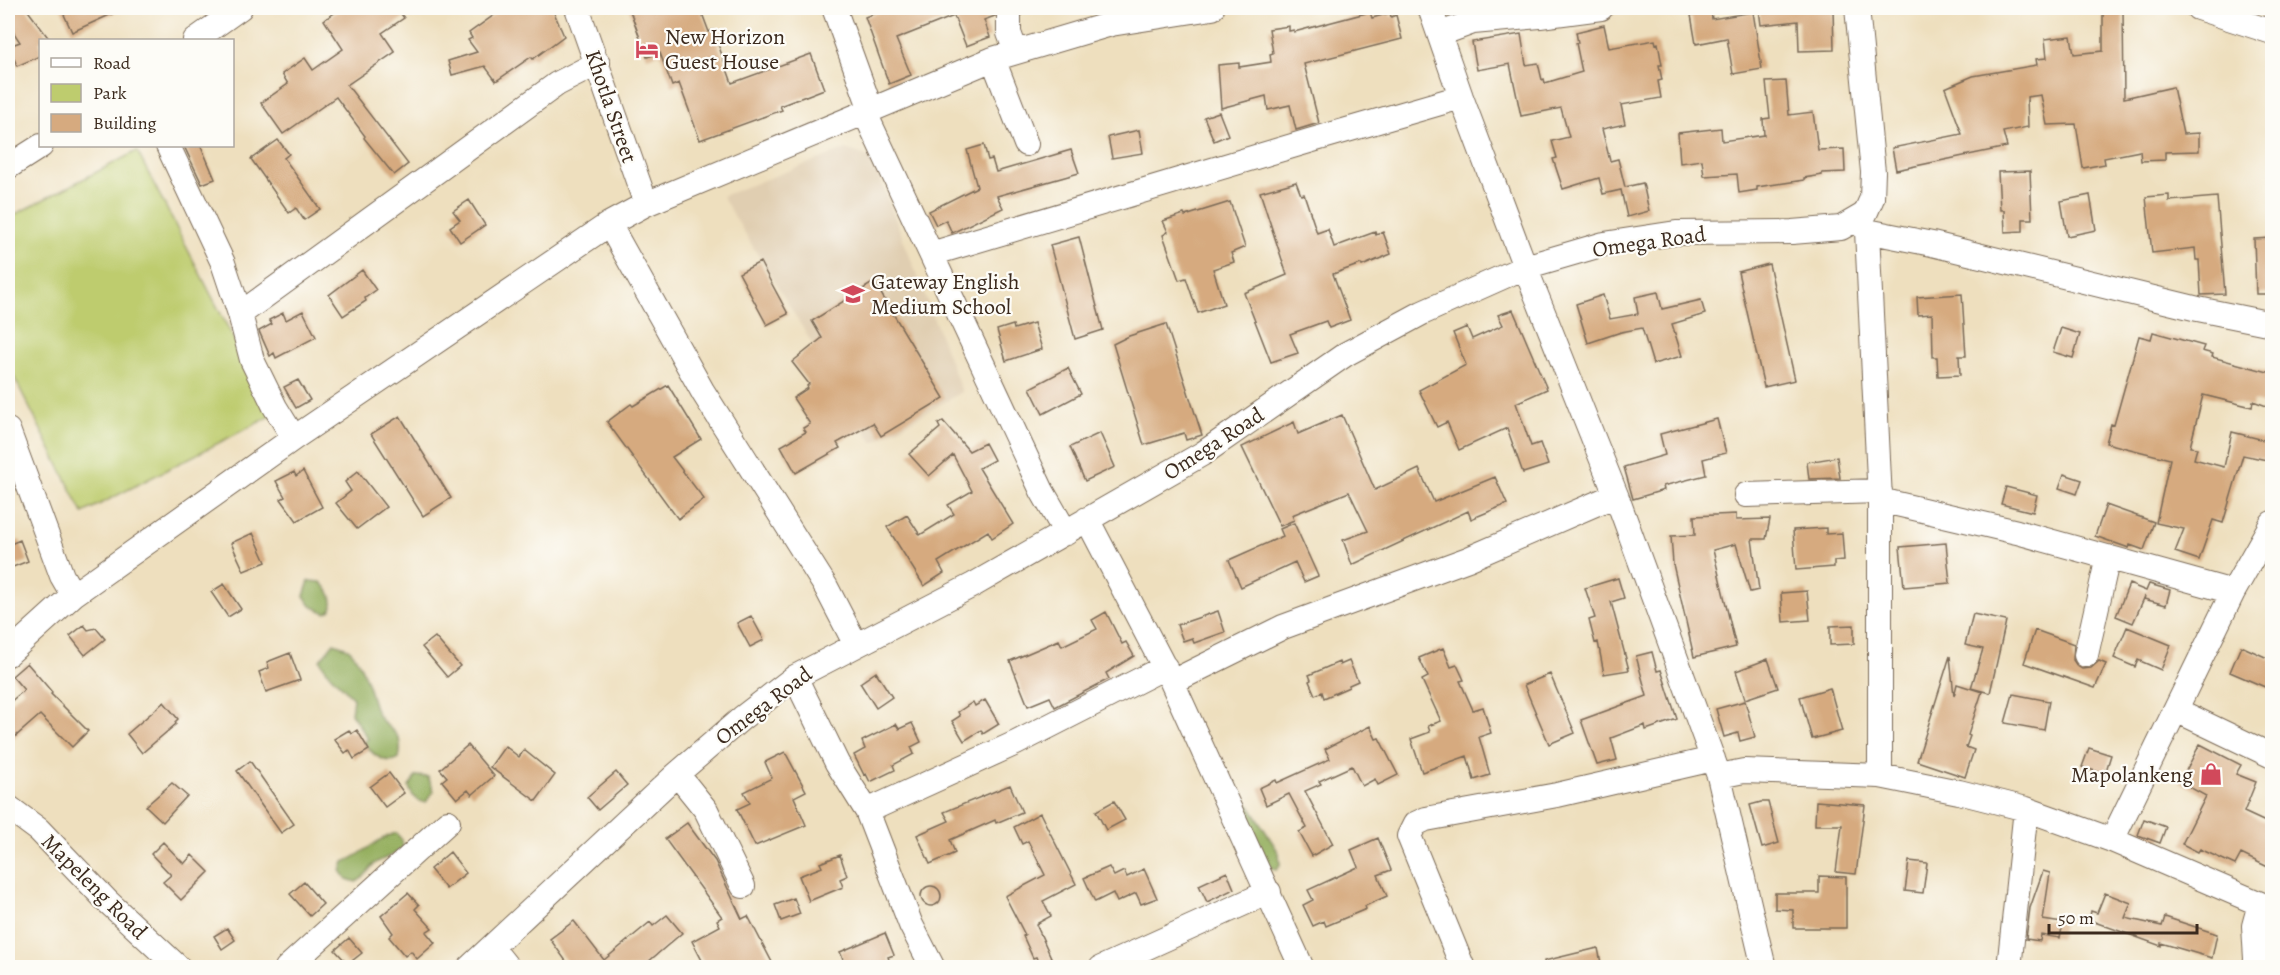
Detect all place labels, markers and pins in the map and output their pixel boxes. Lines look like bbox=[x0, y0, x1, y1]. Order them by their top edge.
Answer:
place label: New Horizon Guest House bbox=[665, 22, 785, 77]
hotel icon: New Horizon Guest House bbox=[634, 36, 660, 62]
place label: Gateway English Medium School bbox=[871, 267, 1020, 322]
school or university icon: Gateway English Medium School bbox=[840, 281, 866, 307]
place label: Mapolankeng bbox=[2071, 760, 2193, 790]
shop icon: Mapolankeng bbox=[2198, 761, 2224, 787]

